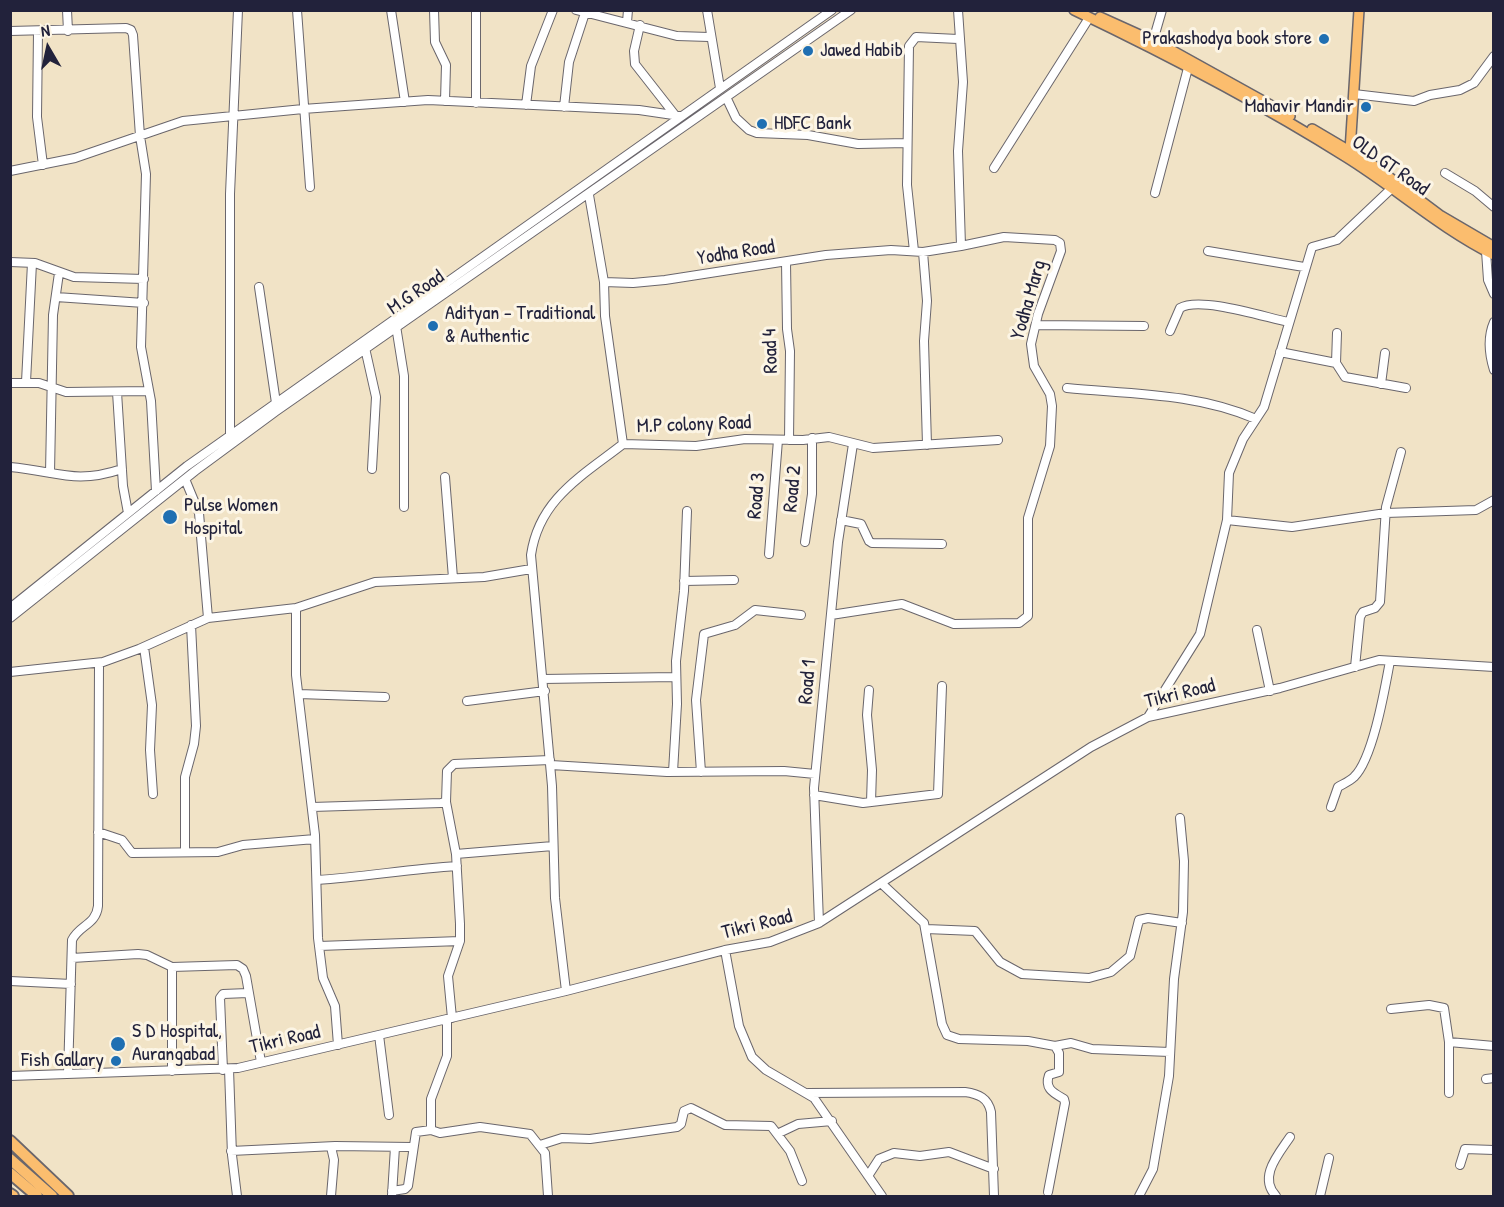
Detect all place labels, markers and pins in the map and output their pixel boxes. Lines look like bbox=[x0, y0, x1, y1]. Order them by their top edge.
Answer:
place label: Prakashodya book store bbox=[1142, 27, 1312, 51]
marker: Prakashodya book store bbox=[1317, 32, 1331, 46]
place label: Jawed Habib bbox=[820, 39, 903, 63]
marker: Jawed Habib bbox=[801, 44, 815, 58]
place label: Mahavir Mandir bbox=[1244, 95, 1354, 119]
marker: Mahavir Mandir bbox=[1359, 100, 1373, 114]
place label: HDFC Bank bbox=[774, 112, 851, 136]
marker: HDFC Bank bbox=[755, 117, 769, 131]
place label: Adityan - Traditional & Authentic bbox=[445, 302, 595, 349]
marker: Adityan - Traditional & Authentic bbox=[426, 319, 440, 333]
place label: Pulse Women Hospital bbox=[184, 494, 278, 541]
marker: Pulse Women Hospital bbox=[161, 508, 179, 526]
place label: S D Hospital, Aurangabad bbox=[132, 1020, 222, 1067]
marker: S D Hospital, Aurangabad bbox=[109, 1035, 127, 1053]
place label: Fish Gallary bbox=[21, 1049, 104, 1073]
marker: Fish Gallary bbox=[109, 1054, 123, 1068]

